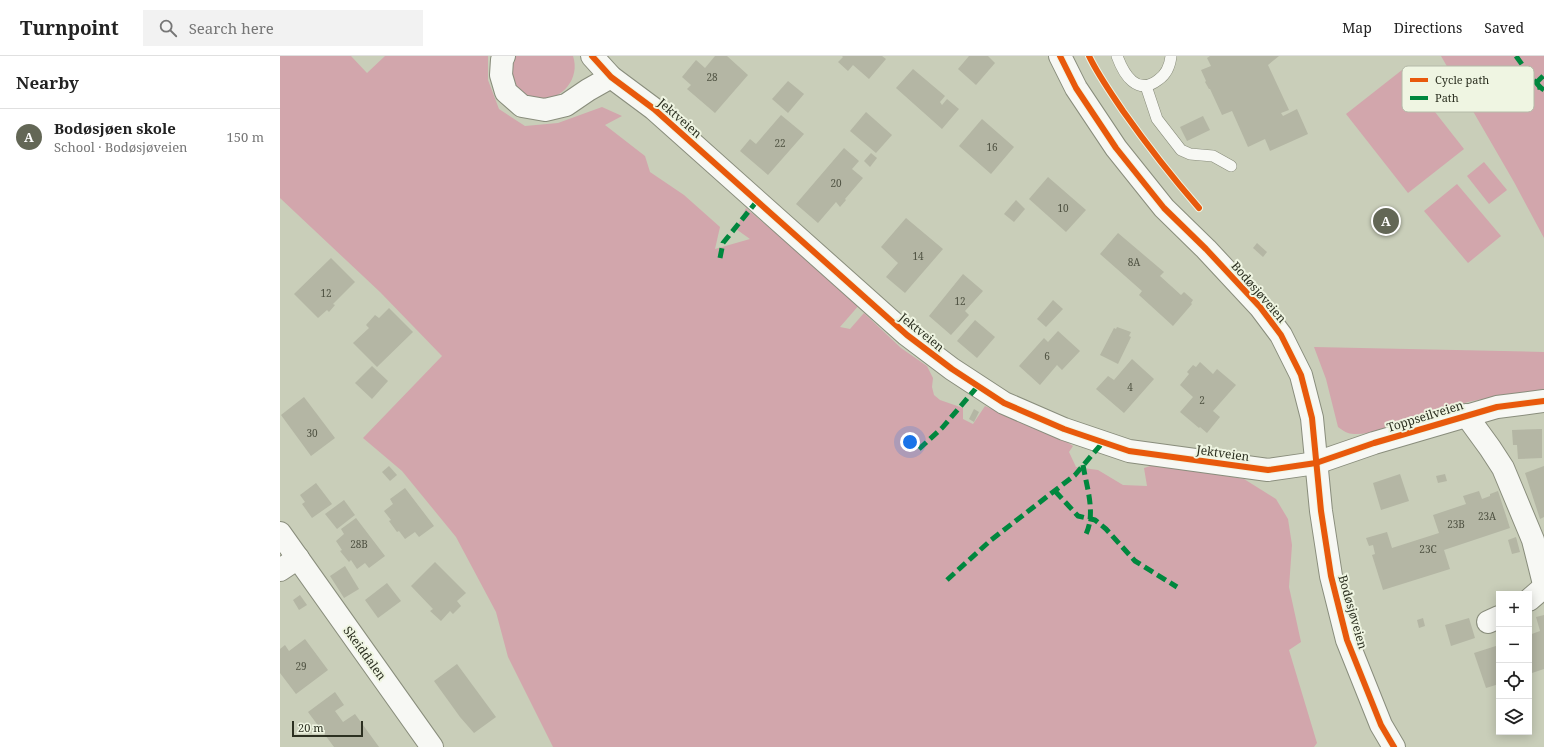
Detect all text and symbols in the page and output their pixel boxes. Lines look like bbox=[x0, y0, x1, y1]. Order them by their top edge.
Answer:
search box bbox=[143, 10, 423, 46]
text: Turnpoint bbox=[20, 15, 119, 41]
icon: search bbox=[157, 17, 179, 39]
text: Search here bbox=[189, 18, 274, 38]
text: Map bbox=[1342, 18, 1372, 37]
text: Directions bbox=[1394, 18, 1462, 37]
text: Saved bbox=[1484, 18, 1524, 37]
legend bbox=[1402, 66, 1534, 112]
house number: 28 bbox=[706, 70, 718, 84]
text: Nearby bbox=[16, 71, 79, 94]
text: Cycle path bbox=[1435, 72, 1489, 87]
text: Path bbox=[1435, 90, 1459, 105]
street label: Jektveien bbox=[654, 93, 706, 142]
text: Bodøsjøen skole bbox=[54, 118, 176, 138]
text: A bbox=[24, 128, 34, 146]
text: 150 m bbox=[227, 128, 264, 146]
house number: 22 bbox=[774, 136, 786, 150]
text: School · Bodøsjøveien bbox=[54, 138, 188, 156]
house number: 16 bbox=[986, 140, 998, 154]
house number: 20 bbox=[830, 176, 842, 190]
house number: 10 bbox=[1057, 201, 1069, 215]
pin: A bbox=[1373, 206, 1399, 236]
house number: 14 bbox=[912, 249, 924, 263]
house number: 8A bbox=[1128, 255, 1141, 269]
street label: Bodøsjøveien bbox=[1228, 258, 1291, 327]
house number: 12 bbox=[320, 286, 332, 300]
house number: 12 bbox=[954, 294, 966, 308]
street label: Jektveien bbox=[895, 308, 948, 356]
house number: 6 bbox=[1044, 349, 1050, 363]
house number: 4 bbox=[1127, 380, 1133, 394]
house number: 2 bbox=[1199, 393, 1205, 407]
street label: Toppseilveien bbox=[1385, 396, 1466, 436]
house number: 30 bbox=[306, 426, 318, 440]
your location bbox=[900, 432, 920, 452]
street label: Jektveien bbox=[1194, 441, 1251, 465]
house number: 23A bbox=[1478, 509, 1497, 523]
house number: 23B bbox=[1447, 517, 1465, 531]
house number: 28B bbox=[350, 537, 368, 551]
house number: 23C bbox=[1419, 542, 1437, 556]
street label: Bodøsjøveien bbox=[1334, 573, 1372, 651]
map controls bbox=[1496, 591, 1532, 735]
button: + bbox=[1496, 591, 1532, 627]
street label: Skeiddalen bbox=[340, 623, 391, 684]
button: − bbox=[1496, 627, 1532, 663]
house number: 29 bbox=[295, 659, 307, 673]
button: locate bbox=[1496, 663, 1532, 699]
button: layers bbox=[1496, 699, 1532, 735]
scale bar bbox=[292, 719, 363, 738]
text: 20 m bbox=[298, 720, 324, 735]

